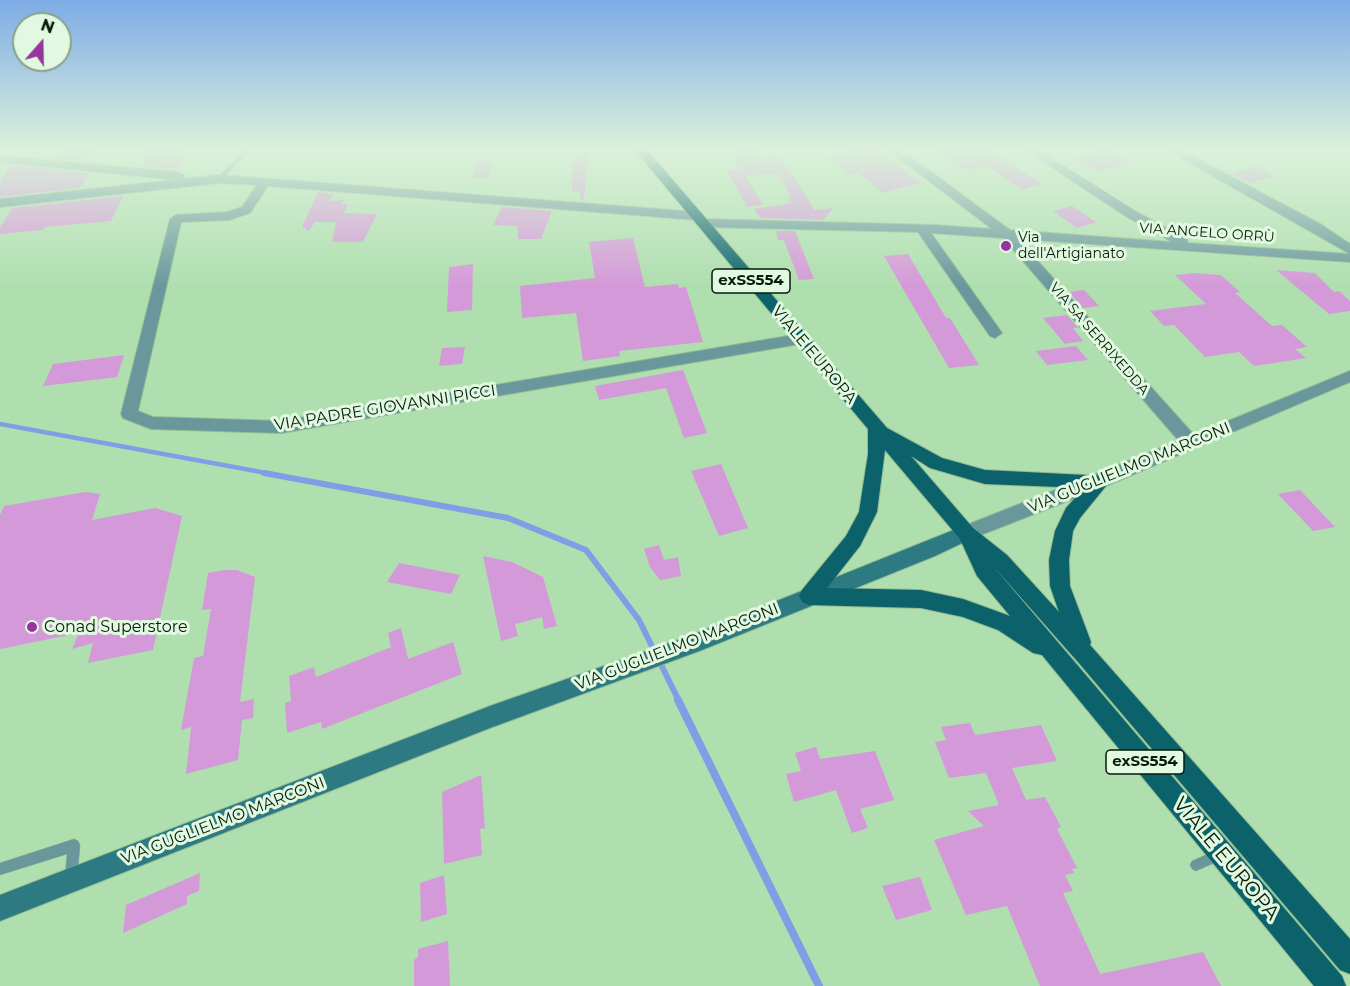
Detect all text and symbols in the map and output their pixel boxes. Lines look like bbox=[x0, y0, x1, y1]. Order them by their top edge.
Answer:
north arrow bbox=[12, 12, 72, 72]
text: N bbox=[38, 15, 57, 38]
street label: VIA ANGELO ORRÙ bbox=[1139, 220, 1275, 246]
place label: Via dell'Artigianato bbox=[1018, 230, 1125, 262]
marker: Via dell'Artigianato bbox=[999, 239, 1013, 253]
road number: exSS554 bbox=[712, 269, 790, 293]
street label: VIA SA SERRIXEDDA bbox=[1046, 279, 1152, 399]
street label: VIALE EUROPA bbox=[767, 302, 861, 408]
street label: VIA PADRE GIOVANNI PICCI bbox=[273, 381, 497, 435]
street label: VIA GUGLIELMO MARCONI bbox=[1025, 419, 1233, 517]
street label: VIA GUGLIELMO MARCONI bbox=[573, 599, 781, 695]
place label: Conad Superstore bbox=[44, 617, 188, 637]
marker: Conad Superstore bbox=[25, 620, 39, 634]
road number: exSS554 bbox=[1106, 750, 1184, 774]
street label: VIA GUGLIELMO MARCONI bbox=[119, 773, 327, 869]
street label: VIALE EUROPA bbox=[1168, 793, 1284, 925]

